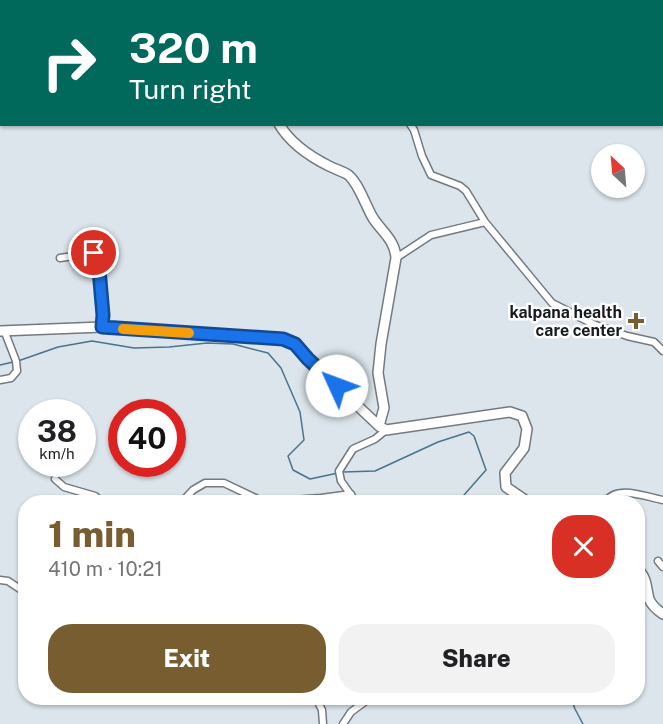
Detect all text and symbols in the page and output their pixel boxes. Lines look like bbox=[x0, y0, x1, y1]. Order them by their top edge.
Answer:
text: 320 m bbox=[129, 23, 258, 72]
icon: right bbox=[30, 24, 108, 102]
text: Turn right bbox=[129, 73, 252, 105]
north arrow bbox=[591, 144, 645, 198]
map controls bbox=[591, 144, 645, 198]
pin bbox=[68, 227, 119, 278]
icon: arrive bbox=[77, 236, 110, 269]
place label: kalpana health care center bbox=[509, 303, 622, 340]
marker: kalpana health care center bbox=[627, 312, 645, 330]
position arrow bbox=[305, 354, 369, 418]
speed limit sign: 40 bbox=[108, 399, 186, 477]
text: 38 bbox=[37, 413, 77, 449]
text: km/h bbox=[39, 445, 75, 462]
text: 1 min bbox=[48, 513, 136, 555]
button: close bbox=[552, 515, 615, 578]
text: 410 m · 10:21 bbox=[48, 557, 163, 581]
button: Exit bbox=[48, 624, 326, 693]
button: Share bbox=[338, 624, 615, 693]

